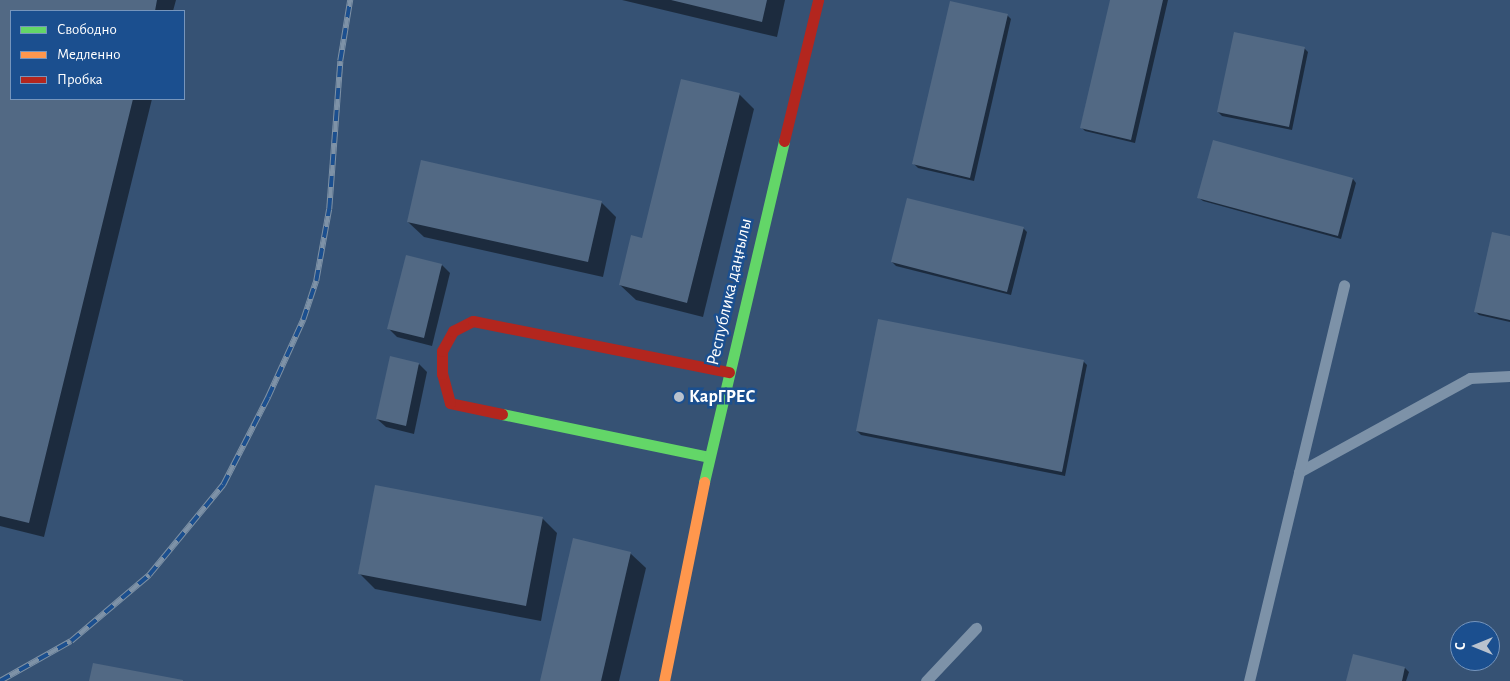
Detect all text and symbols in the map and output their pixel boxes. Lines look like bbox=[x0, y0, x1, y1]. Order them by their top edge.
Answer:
legend bbox=[10, 10, 185, 100]
text: Свободно bbox=[57, 22, 117, 37]
text: Медленно bbox=[57, 47, 121, 62]
text: Пробка bbox=[57, 72, 103, 87]
street label: Республика даңғылы bbox=[703, 216, 757, 368]
place label: КарГРЕС bbox=[689, 386, 755, 408]
marker: КарГРЕС bbox=[673, 391, 685, 403]
north arrow bbox=[1450, 621, 1500, 671]
text: С bbox=[1454, 642, 1468, 650]

